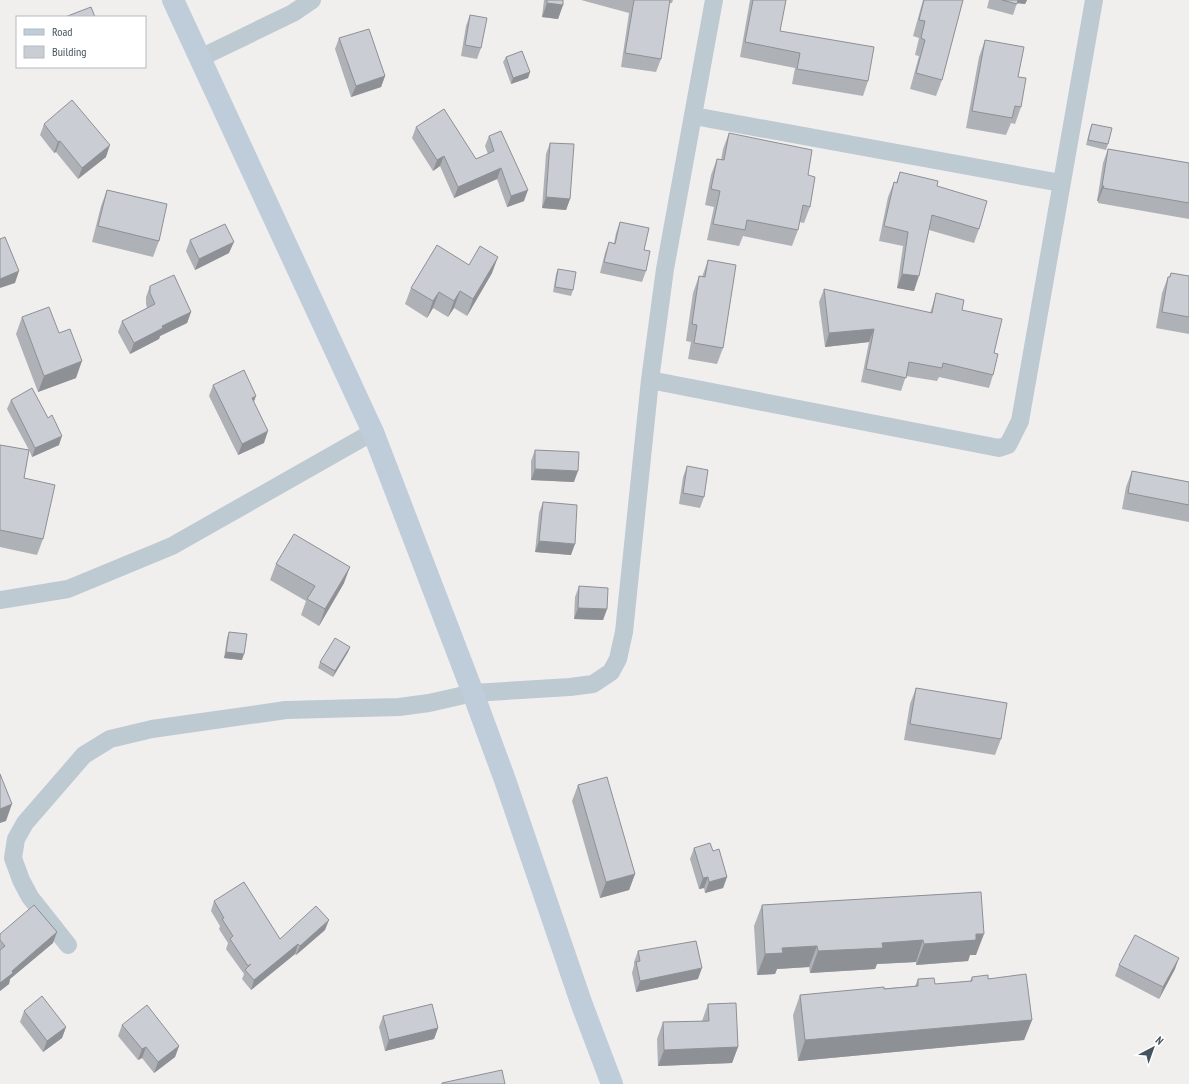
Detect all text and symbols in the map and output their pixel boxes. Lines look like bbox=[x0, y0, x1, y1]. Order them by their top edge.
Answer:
legend bbox=[16, 16, 146, 68]
text: Road bbox=[52, 24, 72, 39]
text: Building bbox=[52, 44, 87, 59]
north arrow bbox=[1133, 1028, 1173, 1068]
text: N bbox=[1153, 1033, 1166, 1048]

